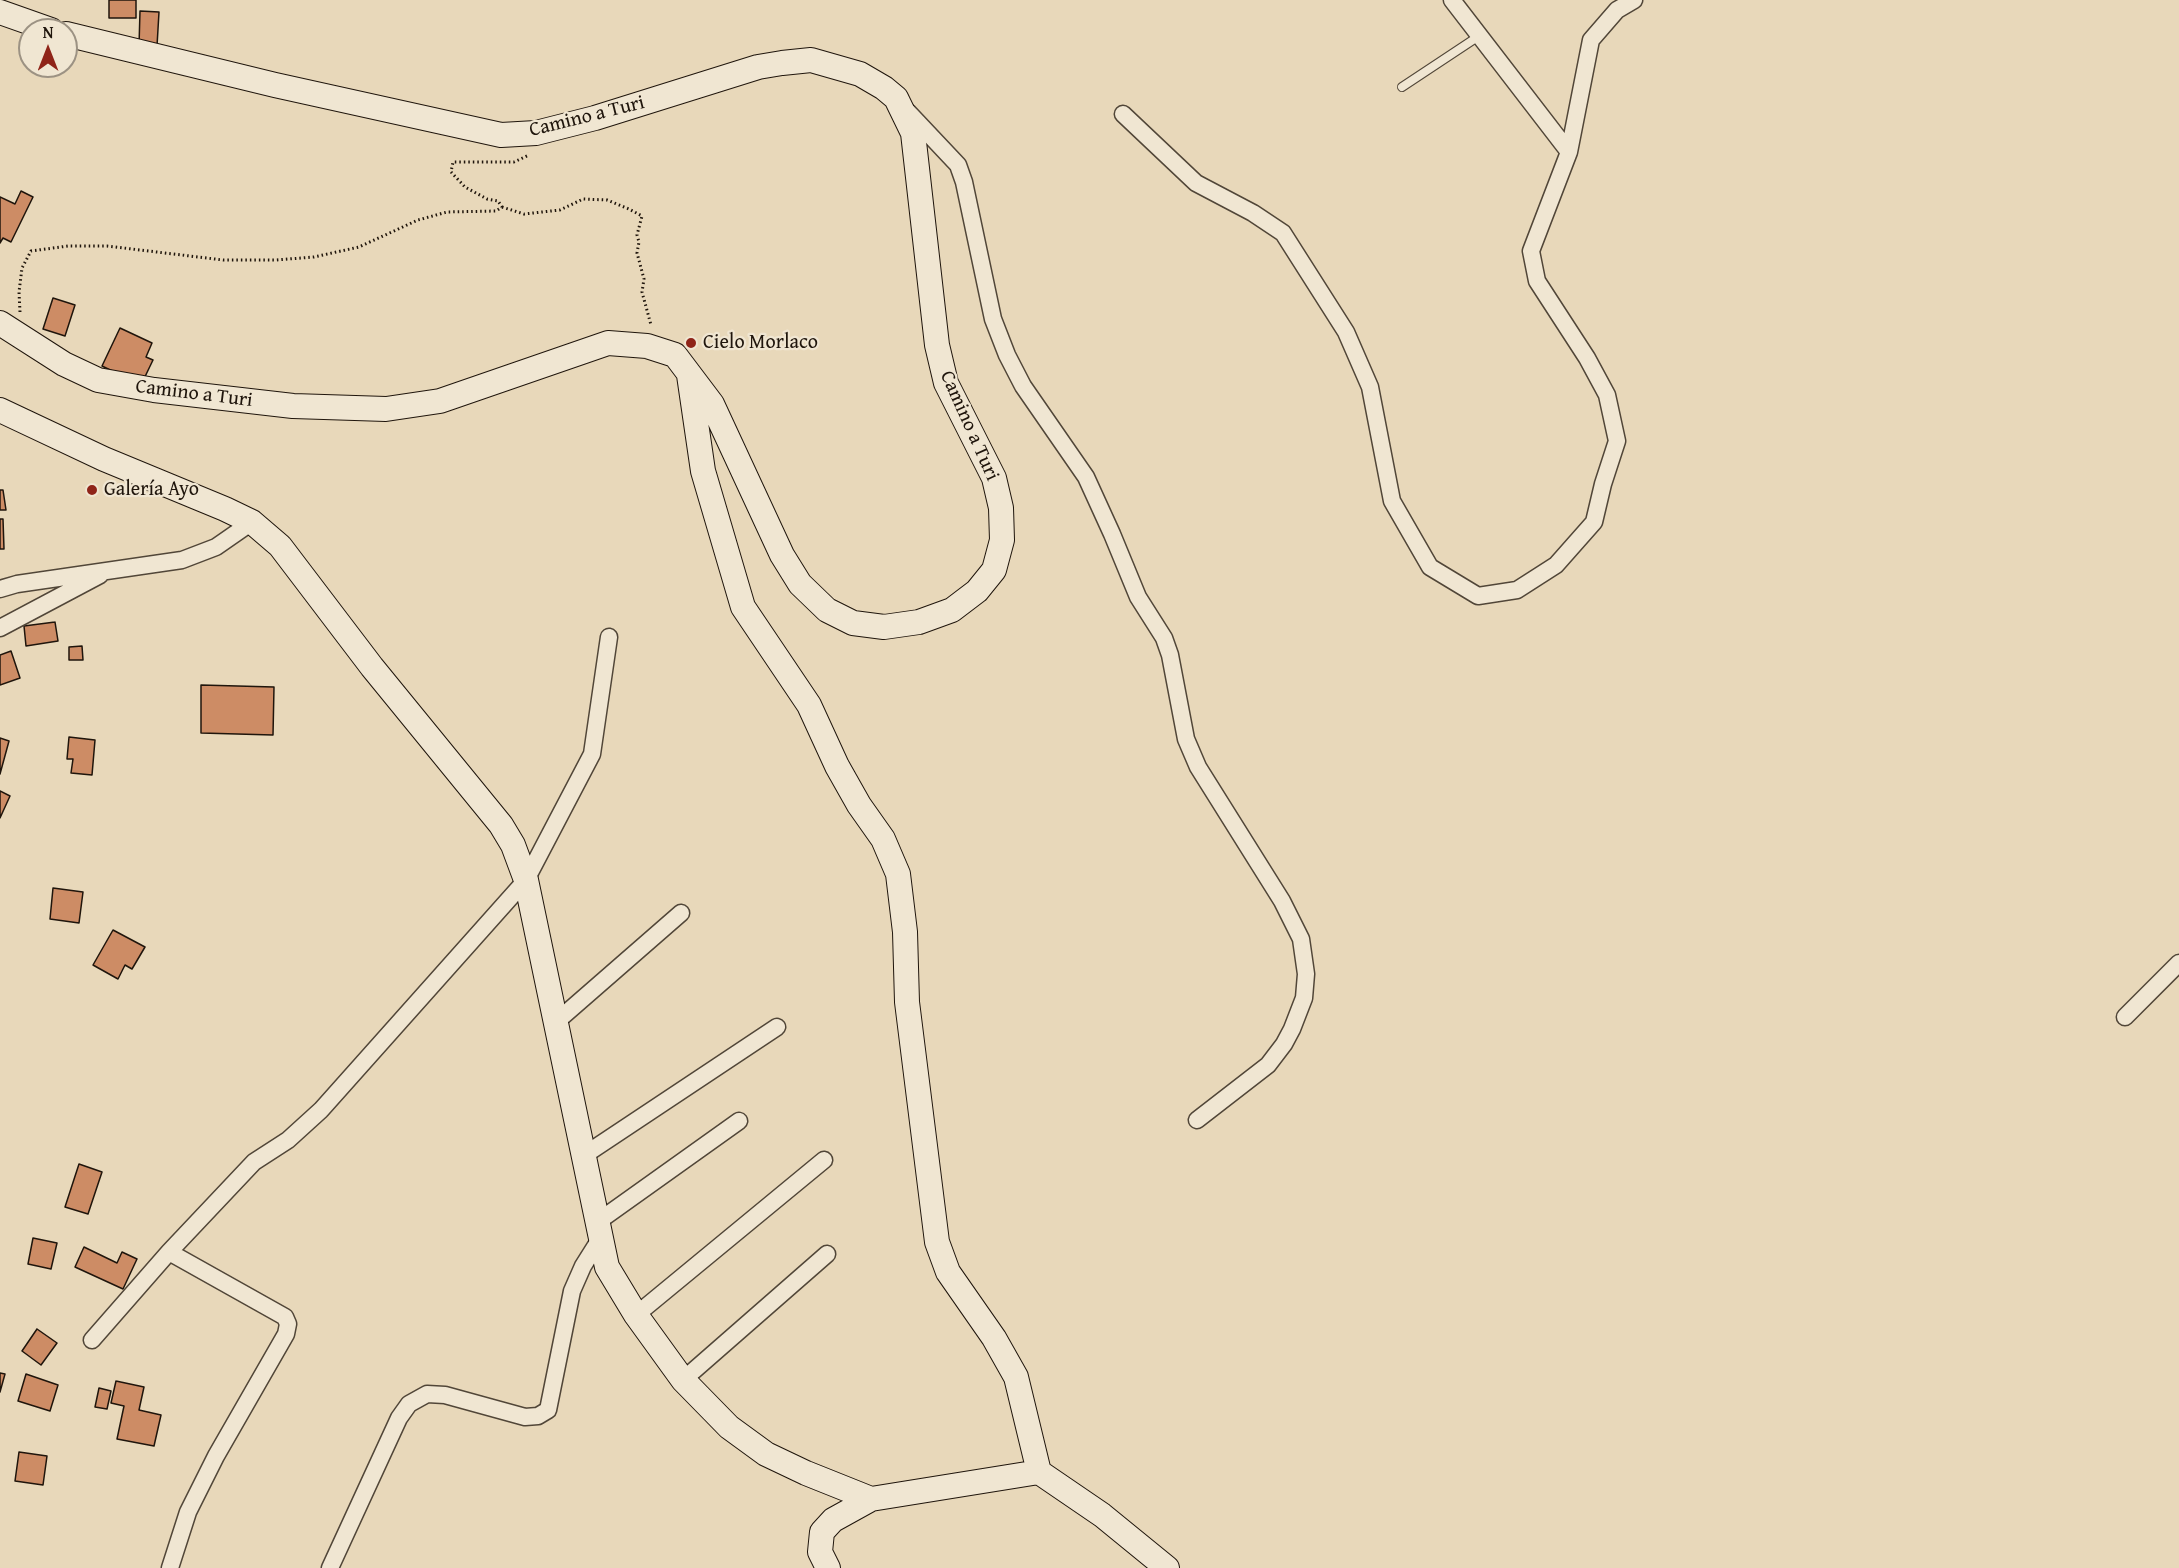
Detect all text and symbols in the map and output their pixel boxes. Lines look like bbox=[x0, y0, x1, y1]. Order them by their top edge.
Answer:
north arrow bbox=[18, 18, 78, 78]
text: N bbox=[43, 20, 53, 44]
street label: Camino a Turi bbox=[527, 91, 647, 143]
place label: Cielo Morlaco bbox=[703, 331, 818, 355]
marker: Cielo Morlaco bbox=[684, 336, 698, 350]
street label: Camino a Turi bbox=[934, 367, 1004, 485]
street label: Camino a Turi bbox=[134, 375, 254, 413]
place label: Galería Ayo bbox=[104, 478, 199, 502]
marker: Galería Ayo bbox=[85, 483, 99, 497]

